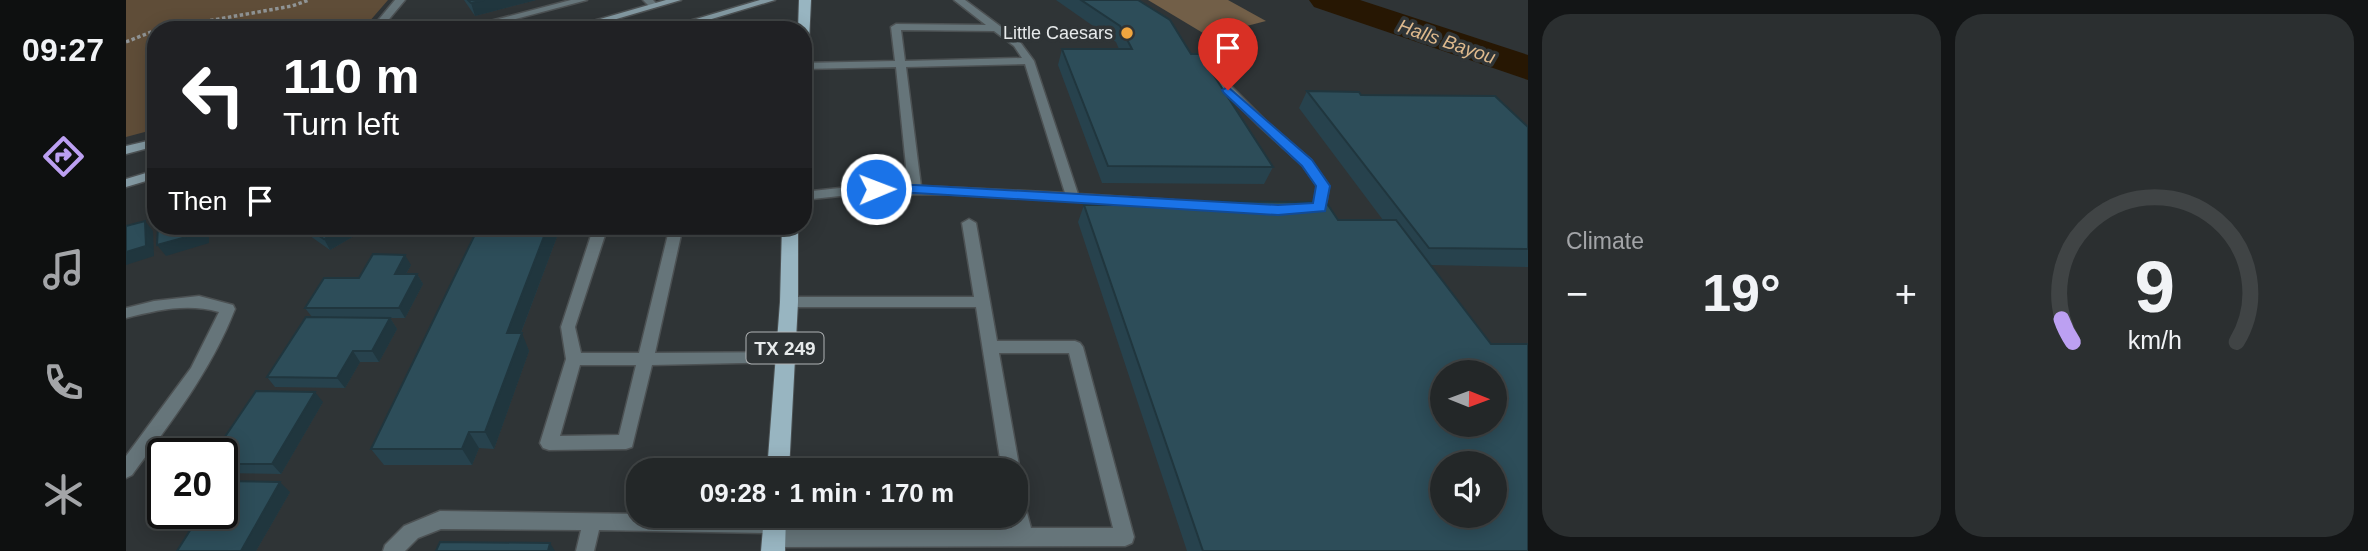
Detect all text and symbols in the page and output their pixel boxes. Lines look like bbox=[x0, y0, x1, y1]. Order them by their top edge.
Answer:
water label: Halls Bayou bbox=[1395, 15, 1499, 68]
pin bbox=[1198, 18, 1258, 90]
place label: Little Caesars bbox=[1003, 23, 1113, 43]
marker: Little Caesars bbox=[1119, 25, 1135, 41]
icon: arrive bbox=[1209, 29, 1247, 67]
text: 09:27 bbox=[22, 32, 104, 68]
icon: left bbox=[168, 49, 259, 140]
text: 110 m bbox=[283, 49, 419, 103]
text: Turn left bbox=[283, 106, 399, 142]
icon: directions bbox=[39, 132, 88, 181]
position arrow bbox=[839, 152, 913, 226]
icon: arrive bbox=[241, 182, 279, 220]
text: Then bbox=[168, 186, 227, 216]
text: Climate bbox=[1566, 228, 1644, 254]
icon: music bbox=[39, 245, 88, 294]
text: 9 bbox=[2134, 246, 2175, 327]
text: 19° bbox=[1702, 264, 1781, 322]
text: − bbox=[1566, 273, 1588, 315]
text: + bbox=[1895, 273, 1917, 315]
text: km/h bbox=[2127, 325, 2182, 353]
road number: TX 249 bbox=[746, 332, 824, 364]
icon: phone bbox=[39, 358, 88, 407]
north arrow bbox=[1430, 360, 1507, 438]
map controls bbox=[1430, 360, 1507, 528]
speed limit sign: 20 bbox=[147, 438, 238, 529]
button: sound bbox=[1430, 451, 1507, 528]
icon: climate bbox=[39, 470, 88, 519]
text: 09:28 · 1 min · 170 m bbox=[700, 478, 954, 508]

